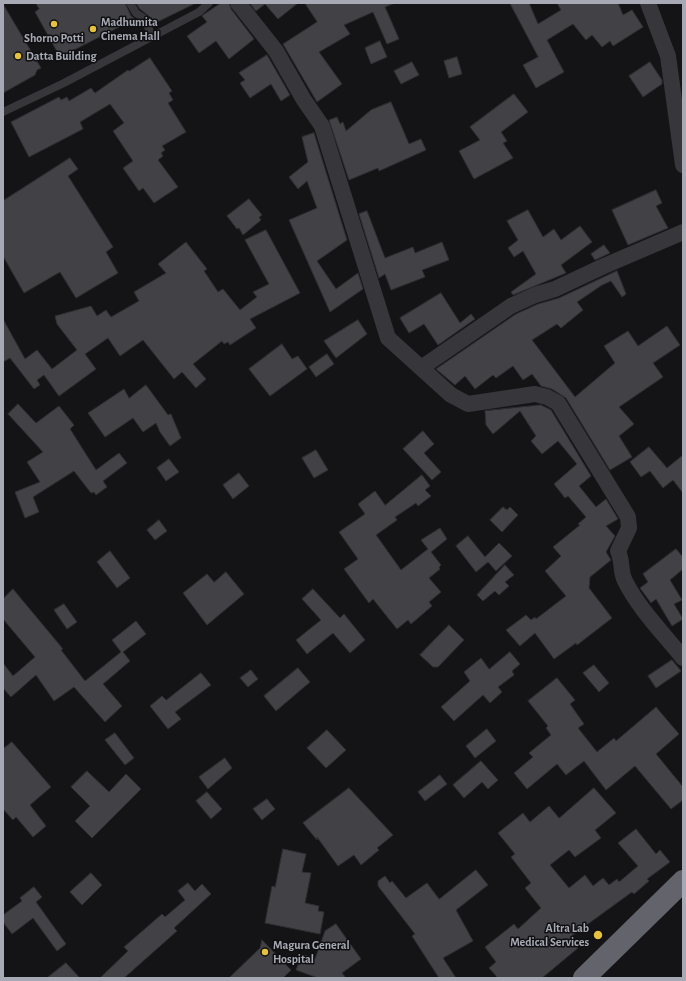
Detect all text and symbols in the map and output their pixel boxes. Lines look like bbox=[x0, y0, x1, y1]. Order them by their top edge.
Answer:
place label: Madhumita Cinema Hall bbox=[101, 15, 160, 43]
marker: Shorno Potti bbox=[49, 19, 59, 29]
marker: Madhumita Cinema Hall bbox=[88, 24, 98, 34]
place label: Shorno Potti bbox=[24, 31, 84, 45]
place label: Datta Building bbox=[26, 49, 97, 63]
marker: Datta Building bbox=[13, 51, 23, 61]
place label: Altra Lab Medical Services bbox=[510, 921, 589, 949]
marker: Altra Lab Medical Services bbox=[592, 929, 604, 941]
place label: Magura General Hospital bbox=[273, 938, 350, 966]
marker: Magura General Hospital bbox=[260, 947, 270, 957]

